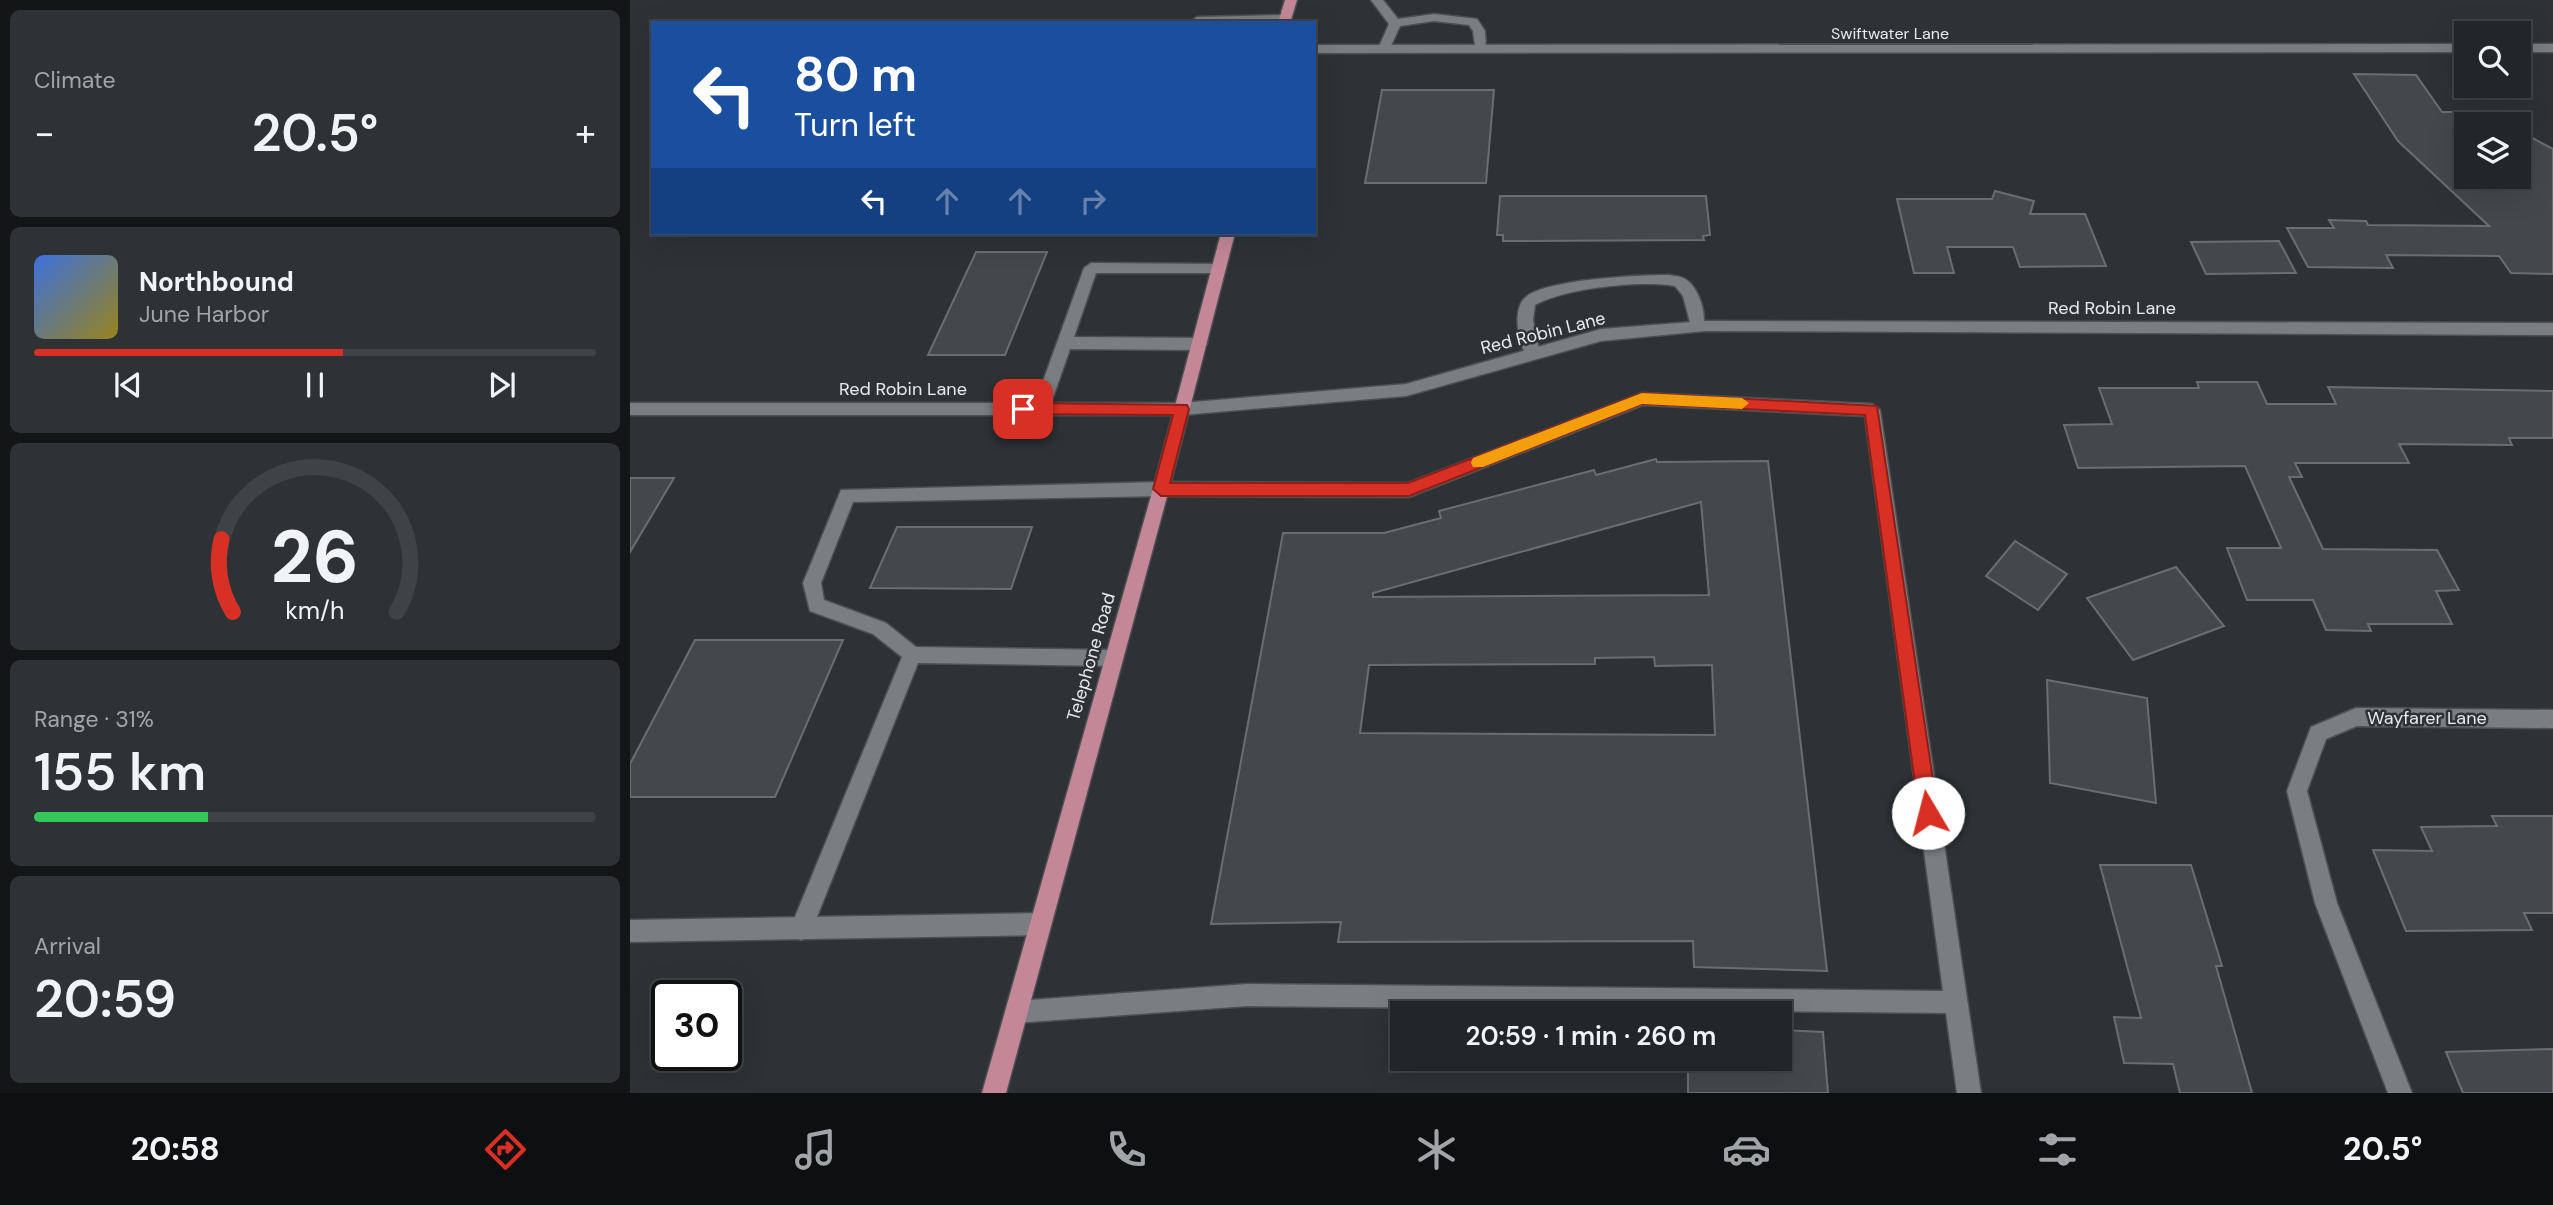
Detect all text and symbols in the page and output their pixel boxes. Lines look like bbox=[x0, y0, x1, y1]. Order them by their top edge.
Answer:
map controls bbox=[2454, 21, 2531, 189]
button: search bbox=[2454, 21, 2531, 98]
street label: Swiftwater Lane bbox=[1831, 23, 1949, 44]
text: 80 m bbox=[794, 42, 917, 106]
icon: left bbox=[679, 49, 770, 140]
text: Climate bbox=[34, 65, 116, 95]
text: 20.5° bbox=[252, 99, 378, 167]
text: Turn left bbox=[794, 104, 916, 146]
text: − bbox=[34, 108, 55, 158]
text: + bbox=[575, 108, 596, 158]
button: layers bbox=[2454, 112, 2531, 189]
icon: left bbox=[855, 182, 893, 220]
icon: ahead bbox=[928, 182, 966, 220]
icon: ahead bbox=[1001, 182, 1039, 220]
icon: right bbox=[1074, 182, 1112, 220]
text: Northbound bbox=[139, 265, 294, 299]
street label: Red Robin Lane bbox=[2048, 296, 2176, 320]
text: June Harbor bbox=[139, 299, 269, 329]
street label: Red Robin Lane bbox=[1478, 306, 1608, 360]
icon: previous bbox=[109, 366, 147, 404]
icon: pause bbox=[296, 366, 334, 404]
icon: next bbox=[483, 366, 521, 404]
street label: Red Robin Lane bbox=[839, 377, 967, 401]
pin bbox=[993, 379, 1053, 439]
icon: arrive bbox=[1004, 390, 1042, 428]
text: 26 bbox=[271, 511, 359, 606]
street label: Telephone Road bbox=[1061, 590, 1121, 724]
text: km/h bbox=[285, 594, 345, 627]
text: Range · 31% bbox=[34, 704, 154, 734]
street label: Wayfarer Lane bbox=[2367, 706, 2487, 730]
text: 155 km bbox=[34, 738, 206, 806]
position arrow bbox=[1891, 776, 1965, 850]
text: Arrival bbox=[34, 931, 101, 961]
text: 20:59 bbox=[34, 965, 176, 1033]
speed limit sign: 30 bbox=[651, 980, 742, 1071]
text: 20:59 · 1 min · 260 m bbox=[1466, 1019, 1716, 1053]
icon: directions bbox=[481, 1125, 530, 1174]
icon: music bbox=[791, 1125, 840, 1174]
icon: phone bbox=[1102, 1125, 1151, 1174]
icon: climate bbox=[1412, 1125, 1461, 1174]
icon: car bbox=[1722, 1125, 1771, 1174]
icon: filters bbox=[2033, 1125, 2082, 1174]
text: 20:58 bbox=[131, 1128, 220, 1170]
text: 20.5° bbox=[2343, 1128, 2422, 1170]

